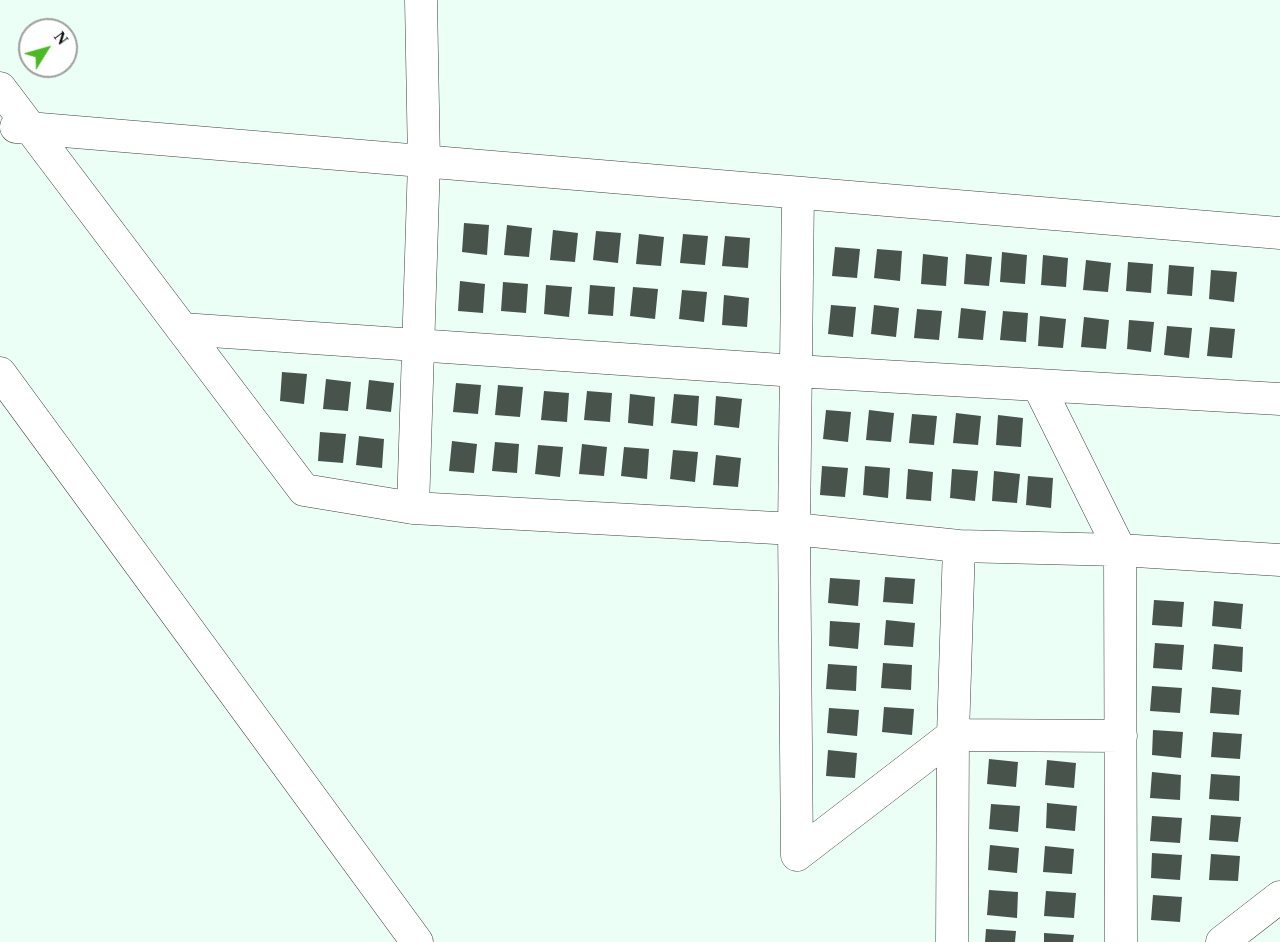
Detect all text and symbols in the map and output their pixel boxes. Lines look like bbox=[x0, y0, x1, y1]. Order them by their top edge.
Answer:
north arrow bbox=[18, 18, 78, 78]
text: N bbox=[51, 28, 71, 48]

